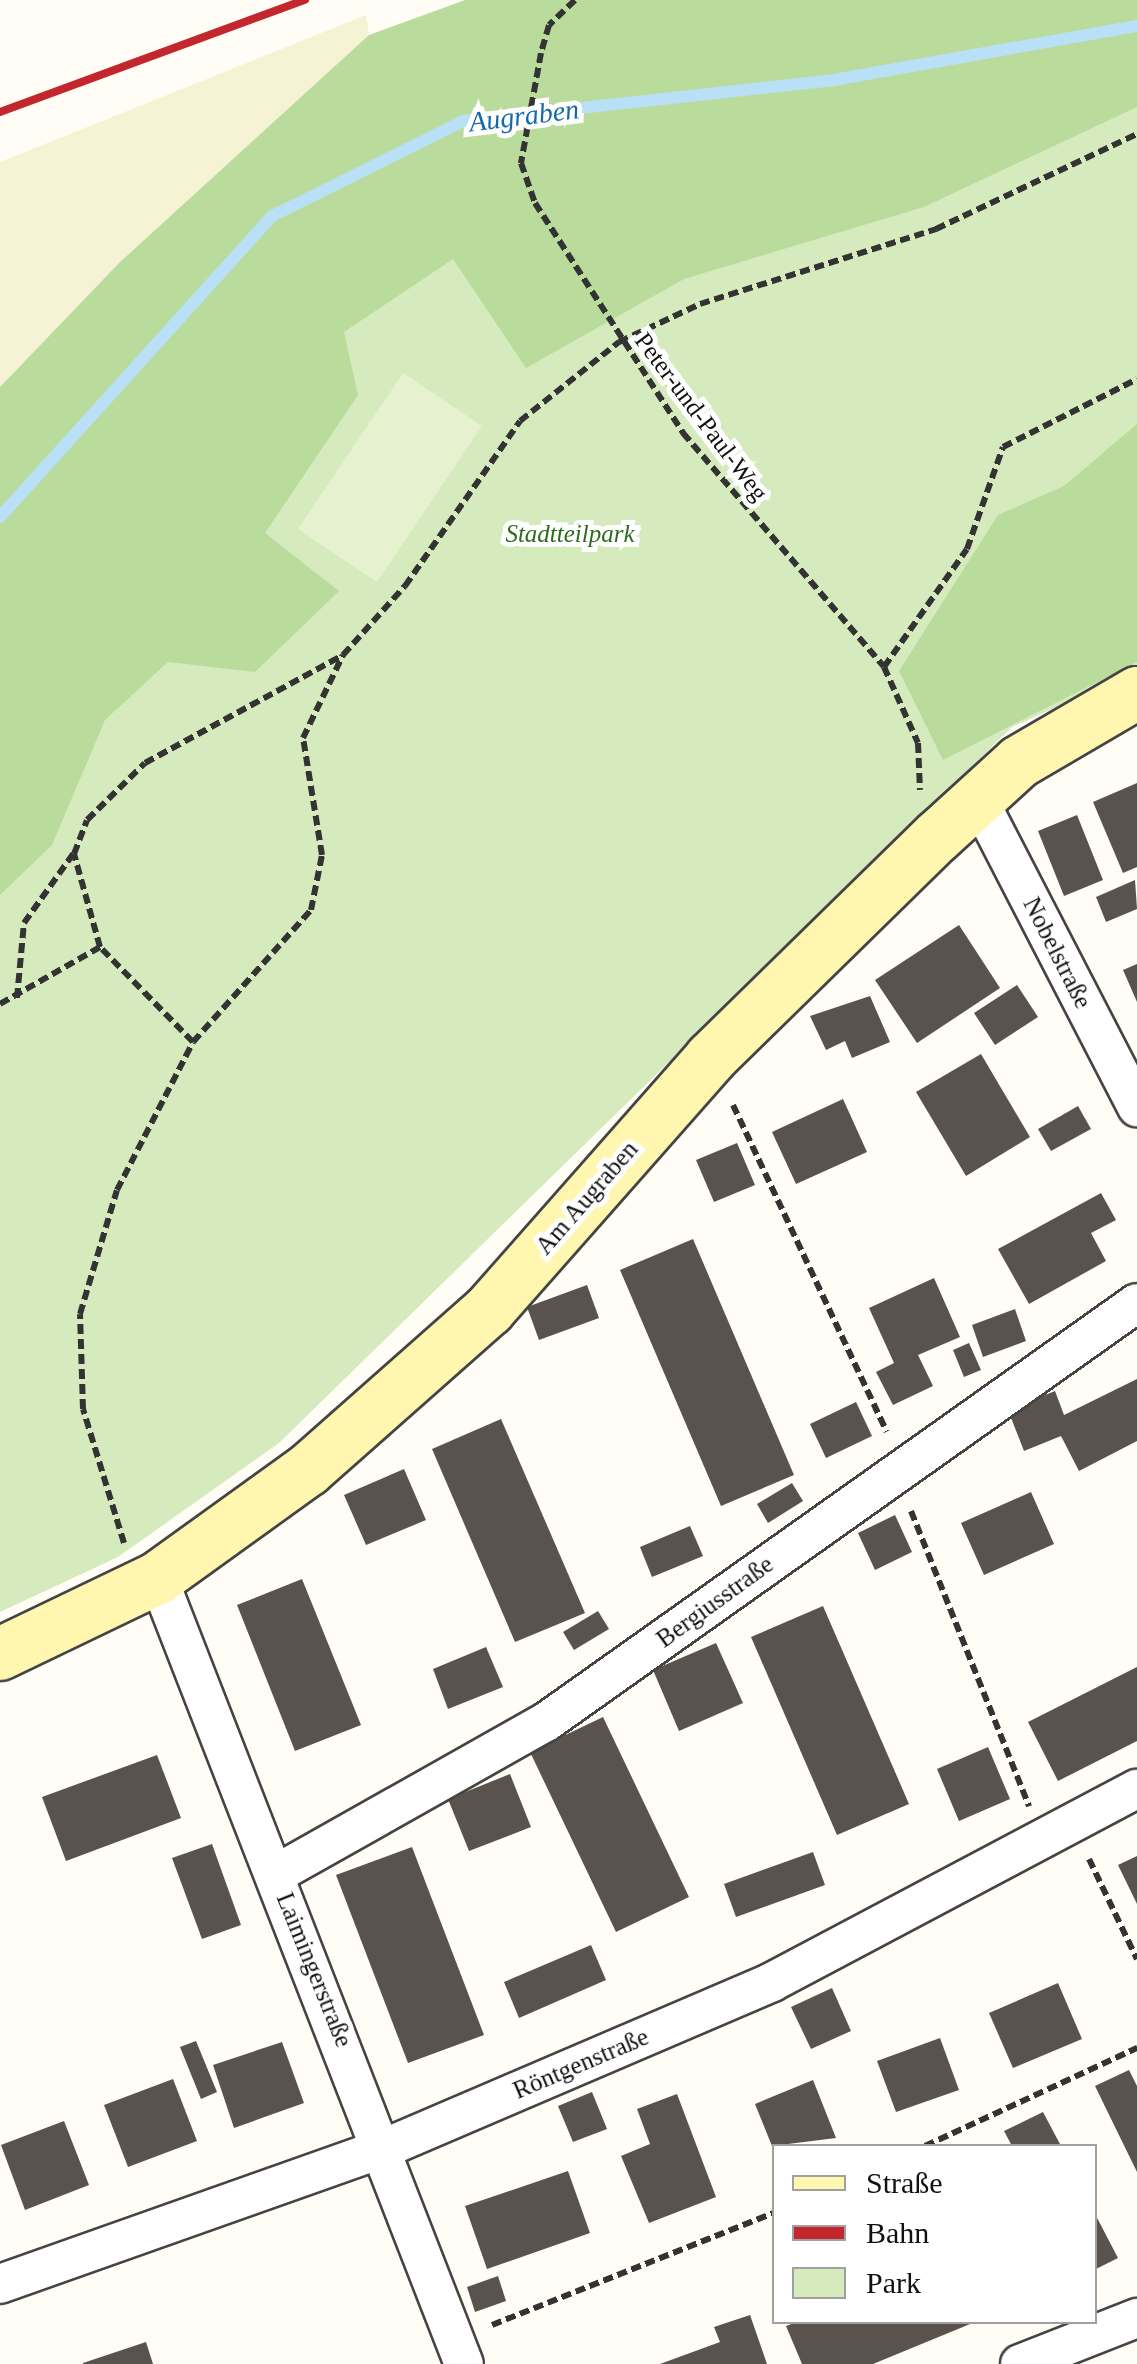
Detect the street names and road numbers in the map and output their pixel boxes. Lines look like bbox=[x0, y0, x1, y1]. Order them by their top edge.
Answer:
street label: Peter-und-Paul-Weg bbox=[628, 327, 774, 507]
street label: Nobelstraße bbox=[1016, 892, 1098, 1014]
street label: Am Augraben bbox=[529, 1134, 645, 1262]
street label: Bergiusstraße bbox=[651, 1550, 779, 1654]
street label: Laimingerstraße bbox=[269, 1888, 359, 2052]
street label: Röntgenstraße bbox=[509, 2022, 653, 2106]

